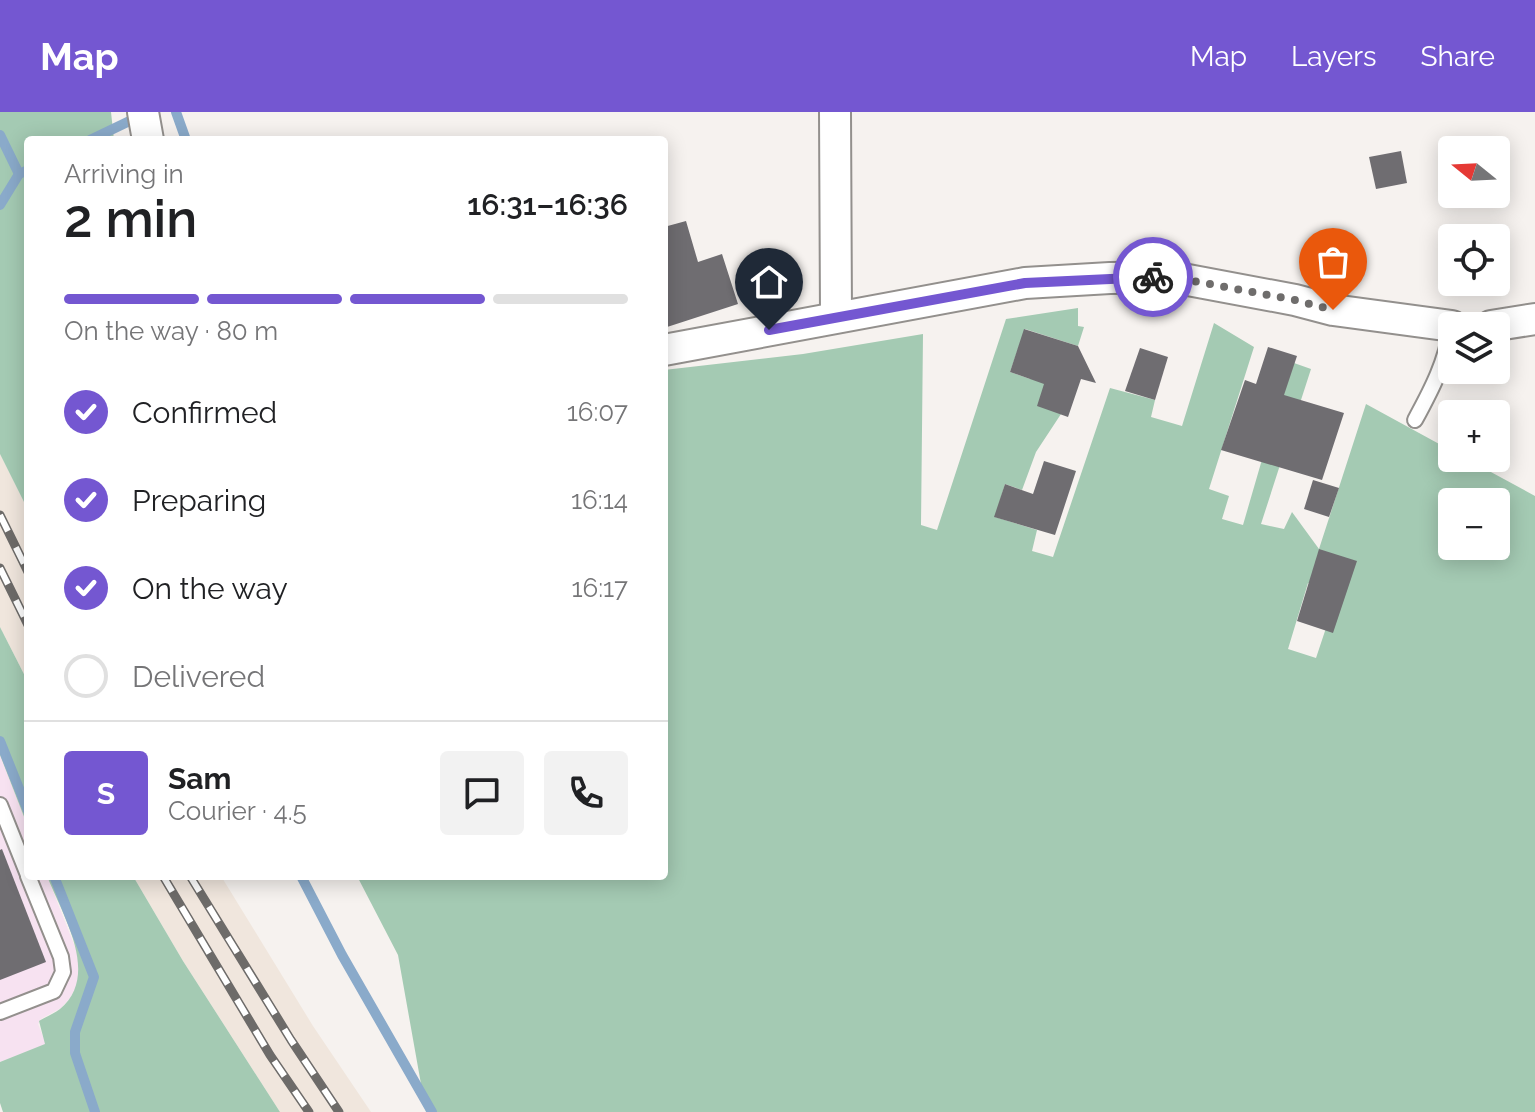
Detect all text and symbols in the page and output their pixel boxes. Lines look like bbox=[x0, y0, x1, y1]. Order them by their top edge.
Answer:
text: Map bbox=[40, 34, 119, 79]
text: Map bbox=[1190, 40, 1247, 73]
text: Layers bbox=[1291, 40, 1377, 73]
text: Share bbox=[1421, 40, 1495, 73]
north arrow bbox=[1438, 136, 1510, 208]
map controls bbox=[1438, 136, 1510, 560]
text: Arriving in bbox=[64, 159, 184, 189]
text: 16:31–16:36 bbox=[467, 187, 628, 222]
text: 2 min bbox=[64, 188, 197, 249]
button: locate bbox=[1438, 224, 1510, 296]
pin bbox=[1299, 228, 1367, 310]
courier bbox=[1113, 237, 1193, 317]
icon: bag bbox=[1311, 240, 1355, 284]
pin bbox=[735, 248, 803, 330]
icon: bike bbox=[1131, 255, 1175, 299]
icon: home bbox=[747, 260, 791, 304]
button: layers bbox=[1438, 312, 1510, 384]
text: On the way · 80 m bbox=[64, 316, 278, 346]
icon: check bbox=[64, 390, 108, 434]
text: Confirmed bbox=[132, 395, 277, 430]
text: 16:07 bbox=[567, 397, 628, 427]
button: + bbox=[1438, 400, 1510, 472]
icon: check bbox=[64, 478, 108, 522]
text: Preparing bbox=[132, 483, 266, 518]
text: 16:14 bbox=[571, 485, 628, 515]
button: − bbox=[1438, 488, 1510, 560]
icon: check bbox=[64, 566, 108, 610]
text: On the way bbox=[132, 571, 288, 606]
text: 16:17 bbox=[571, 573, 628, 603]
text: Delivered bbox=[132, 659, 265, 694]
button: chat bbox=[440, 751, 524, 835]
button: phone bbox=[544, 751, 628, 835]
text: Sam bbox=[168, 761, 231, 796]
text: S bbox=[97, 776, 115, 811]
text: Courier · 4.5 bbox=[168, 796, 307, 826]

